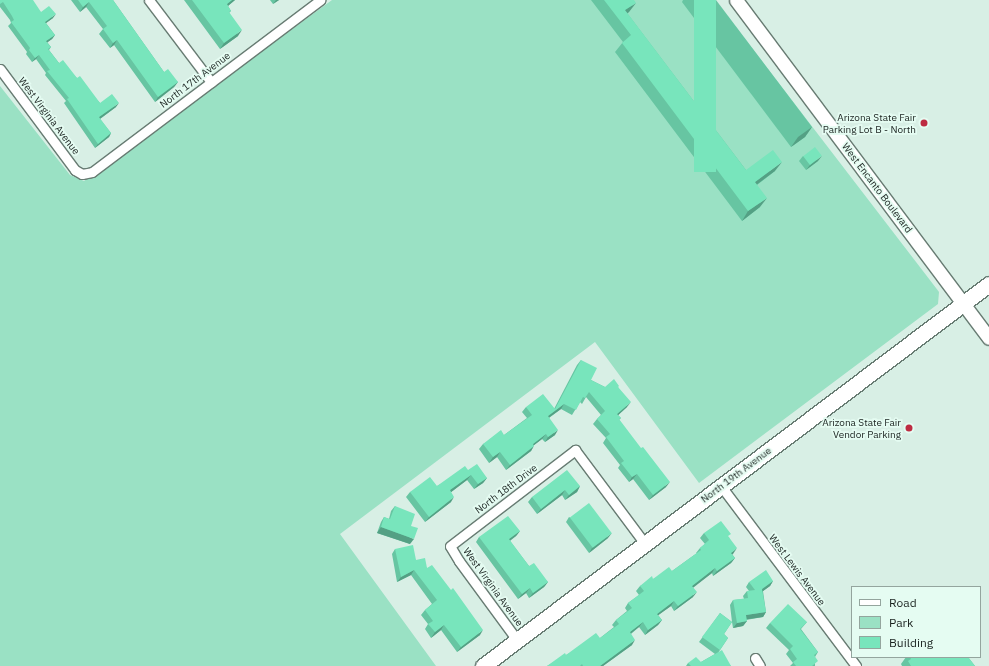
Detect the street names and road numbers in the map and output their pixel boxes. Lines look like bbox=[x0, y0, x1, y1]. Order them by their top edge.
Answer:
street label: North 17th Avenue bbox=[157, 50, 233, 110]
street label: West Virginia Avenue bbox=[16, 75, 82, 157]
street label: West Encanto Boulevard bbox=[839, 141, 915, 235]
street label: North 19th Avenue bbox=[698, 445, 774, 505]
street label: North 18th Drive bbox=[473, 462, 539, 516]
street label: West Lewis Avenue bbox=[766, 532, 828, 608]
street label: West Virginia Avenue bbox=[461, 545, 525, 629]

